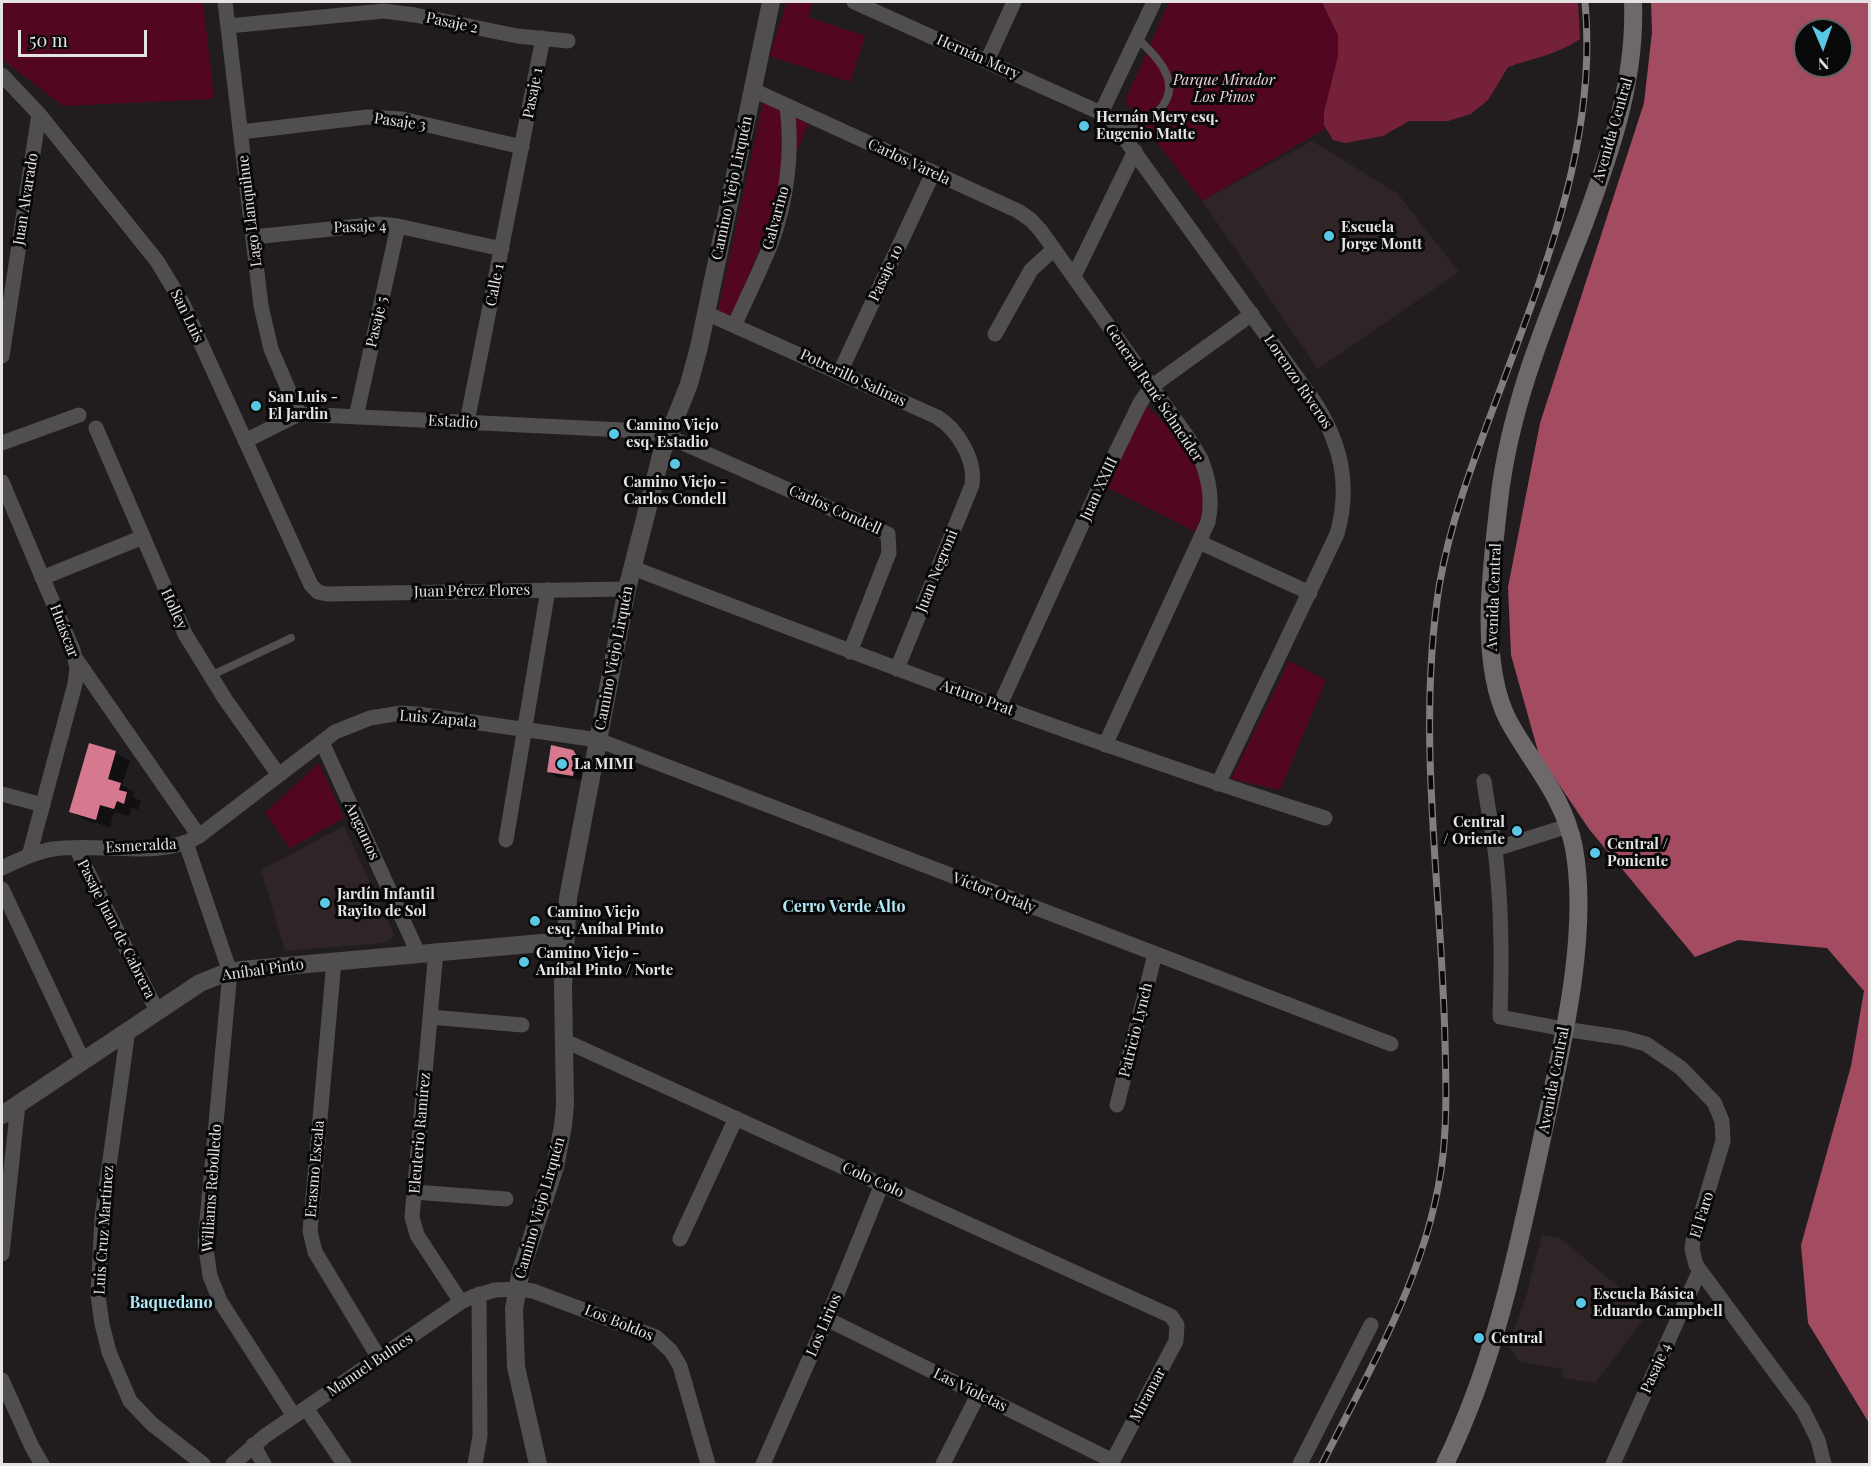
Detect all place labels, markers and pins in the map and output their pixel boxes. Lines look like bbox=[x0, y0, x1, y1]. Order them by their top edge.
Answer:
place label: Hernán Mery esq. Eugenio Matte bbox=[1096, 108, 1219, 143]
marker: Hernán Mery esq. Eugenio Matte bbox=[1077, 119, 1091, 133]
place label: Escuela Jorge Montt bbox=[1341, 218, 1422, 253]
marker: Escuela Jorge Montt bbox=[1322, 229, 1336, 243]
place label: San Luis - El Jardin bbox=[268, 388, 338, 423]
marker: San Luis - El Jardin bbox=[249, 399, 263, 413]
place label: Camino Viejo esq. Estadio bbox=[626, 416, 719, 451]
marker: Camino Viejo esq. Estadio bbox=[607, 427, 621, 441]
marker: Camino Viejo - Carlos Condell bbox=[668, 457, 682, 471]
place label: Camino Viejo - Carlos Condell bbox=[623, 473, 727, 508]
place label: La MIMI bbox=[574, 755, 634, 773]
marker: La MIMI bbox=[555, 757, 569, 771]
place label: Central / Oriente bbox=[1443, 813, 1505, 848]
marker: Central / Oriente bbox=[1510, 824, 1524, 838]
place label: Central / Poniente bbox=[1607, 835, 1668, 870]
marker: Central / Poniente bbox=[1588, 846, 1602, 860]
place label: Jardín Infantil Rayito de Sol bbox=[337, 885, 435, 920]
marker: Jardín Infantil Rayito de Sol bbox=[318, 896, 332, 910]
place label: Camino Viejo esq. Aníbal Pinto bbox=[547, 903, 664, 938]
marker: Camino Viejo esq. Aníbal Pinto bbox=[528, 914, 542, 928]
place label: Camino Viejo - Aníbal Pinto / Norte bbox=[536, 944, 673, 979]
marker: Camino Viejo - Aníbal Pinto / Norte bbox=[517, 955, 531, 969]
place label: Escuela Básica Eduardo Campbell bbox=[1593, 1285, 1723, 1320]
marker: Escuela Básica Eduardo Campbell bbox=[1574, 1296, 1588, 1310]
place label: Central bbox=[1491, 1329, 1543, 1347]
marker: Central bbox=[1472, 1331, 1486, 1345]

